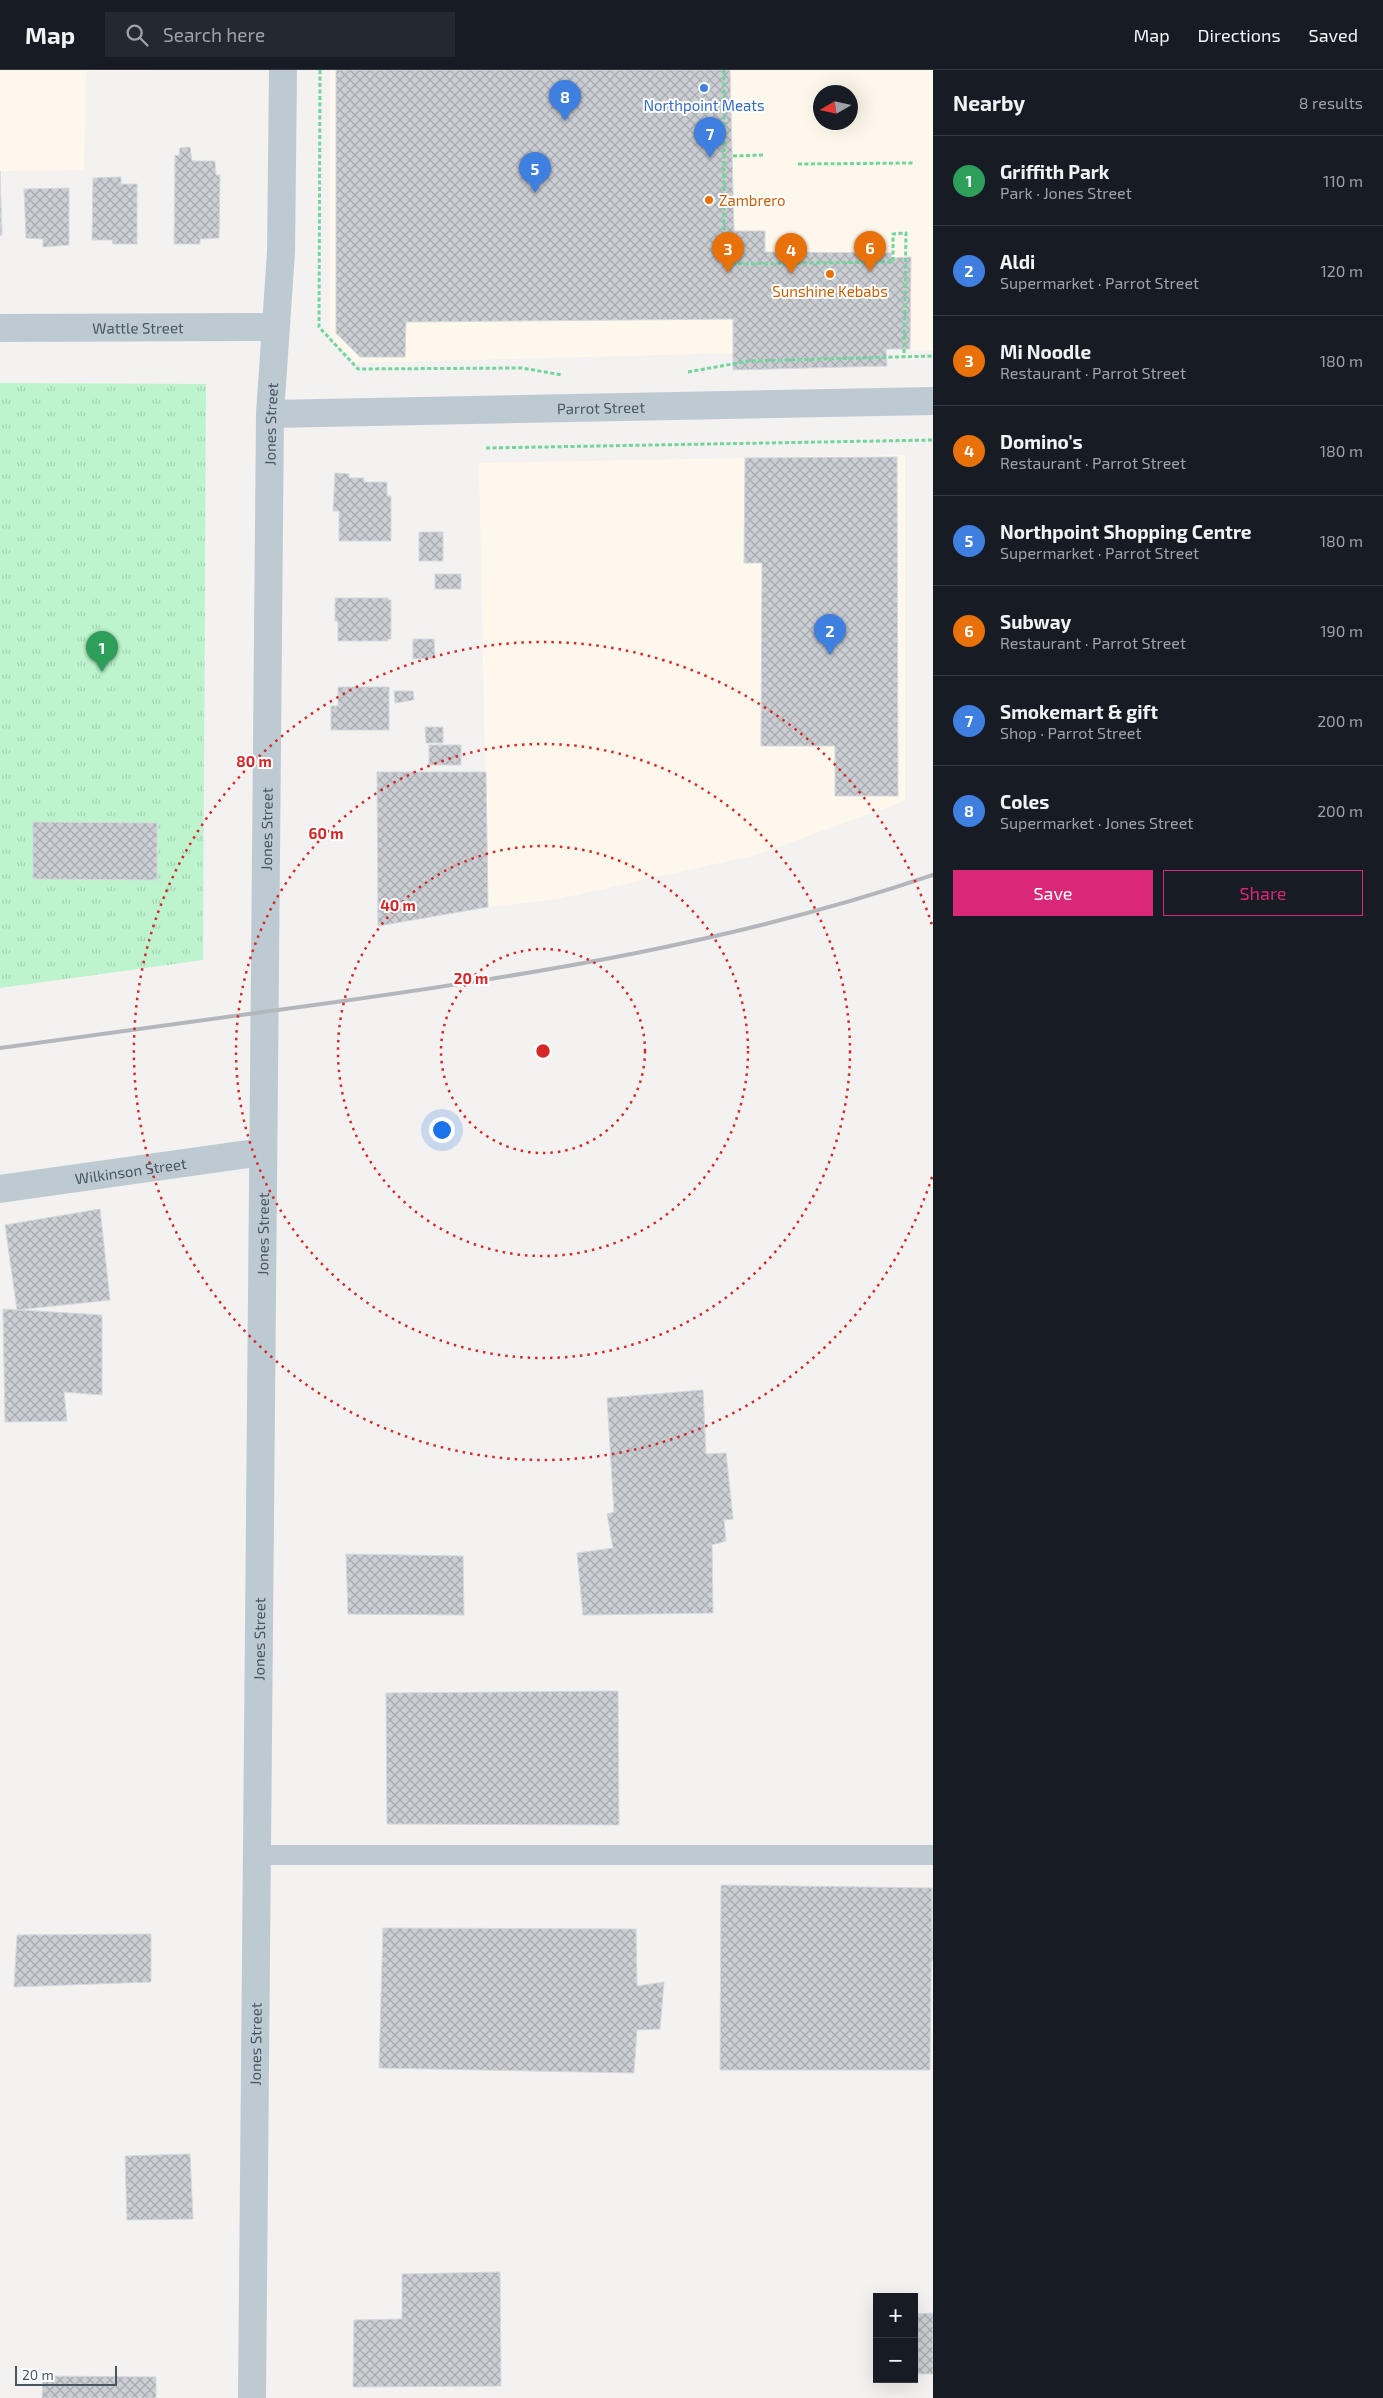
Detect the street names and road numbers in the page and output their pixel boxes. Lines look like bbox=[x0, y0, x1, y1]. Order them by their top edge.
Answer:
street label: Wattle Street bbox=[92, 318, 184, 337]
street label: Jones Street bbox=[261, 382, 281, 466]
street label: Parrot Street bbox=[557, 398, 645, 417]
street label: Jones Street bbox=[257, 787, 276, 871]
street label: Wilkinson Street bbox=[74, 1154, 188, 1187]
street label: Jones Street bbox=[253, 1192, 272, 1276]
street label: Jones Street bbox=[250, 1597, 268, 1681]
street label: Jones Street bbox=[246, 2002, 265, 2086]

